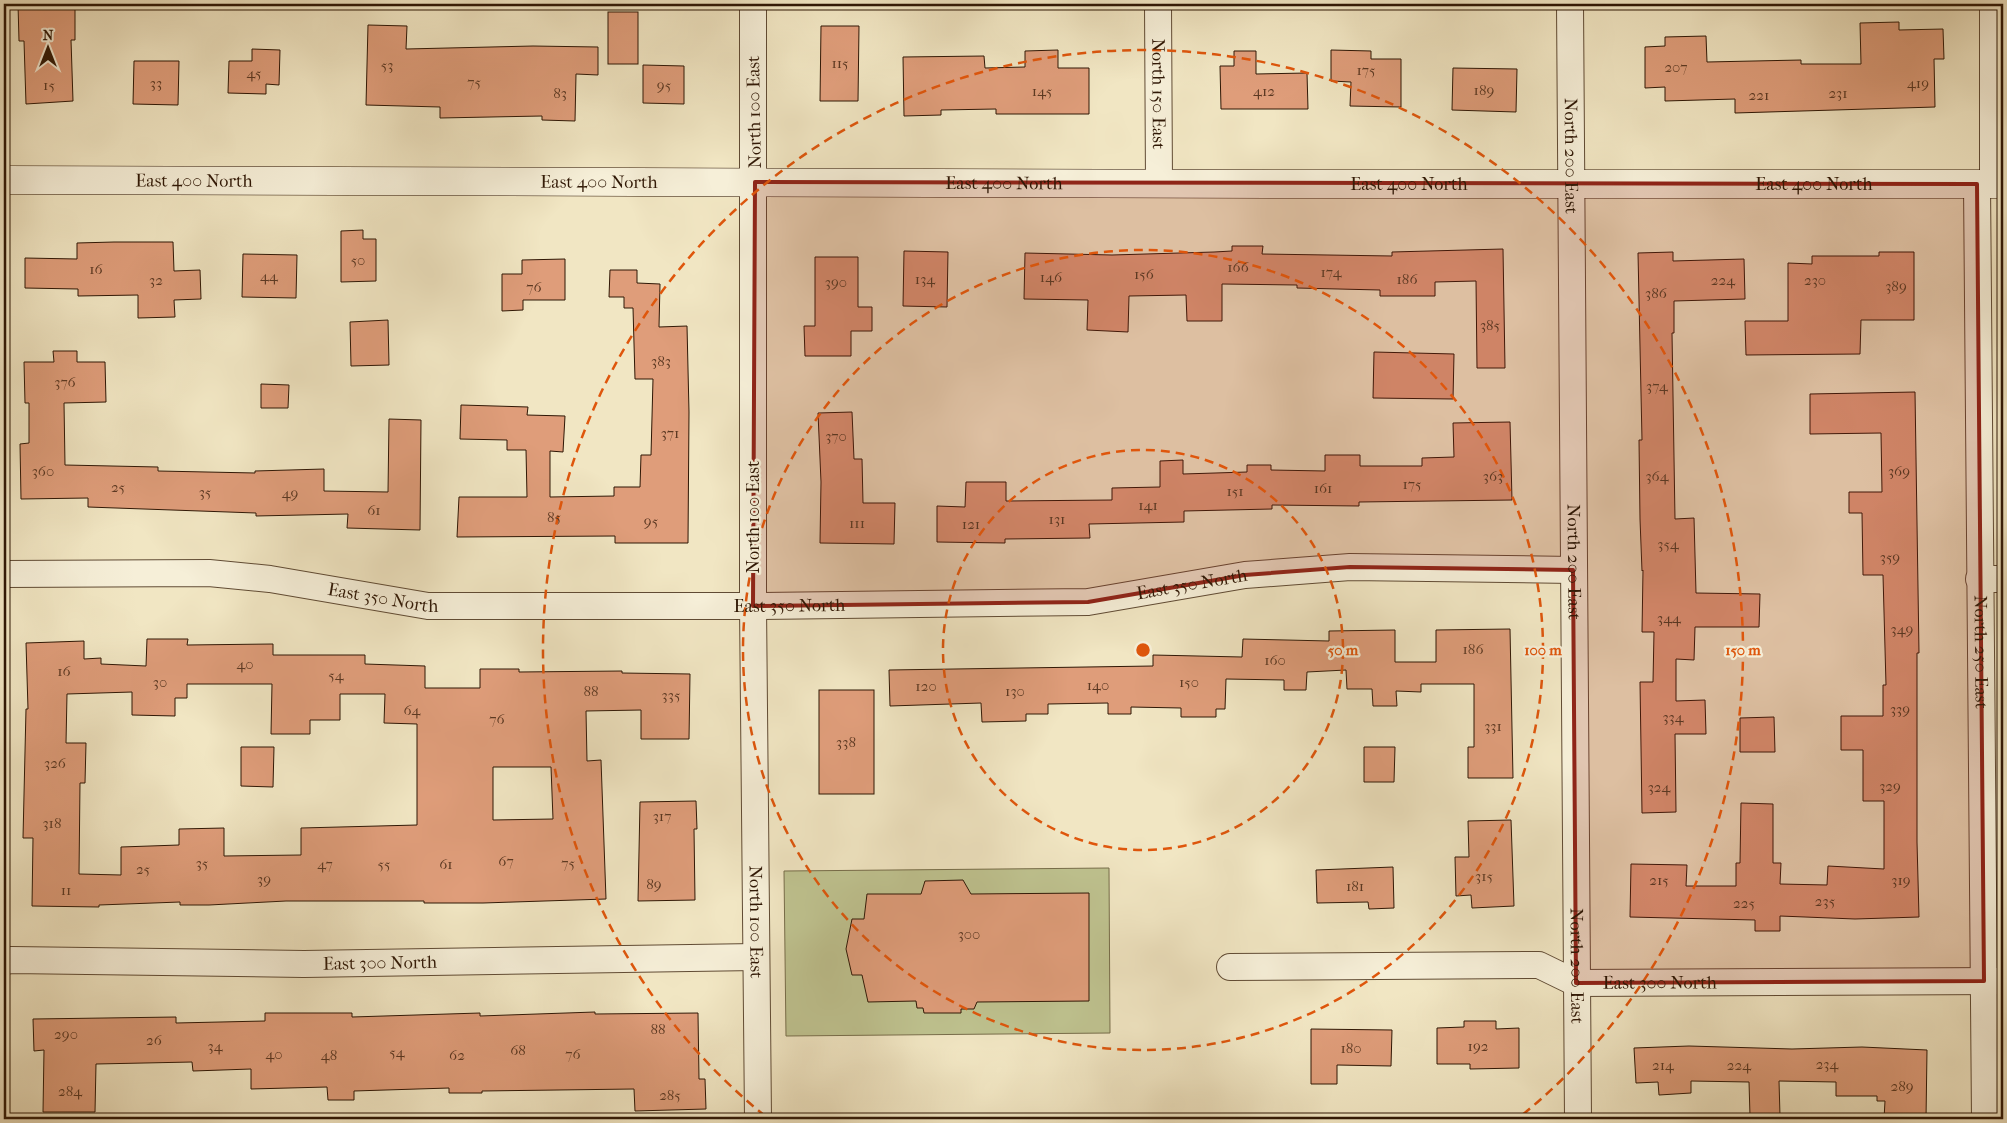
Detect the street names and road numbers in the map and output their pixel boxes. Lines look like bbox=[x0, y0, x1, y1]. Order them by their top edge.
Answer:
street label: North 150 East bbox=[1147, 39, 1169, 150]
street label: North 100 East bbox=[743, 55, 766, 169]
street label: North 200 East bbox=[1560, 98, 1582, 215]
street label: East 400 North bbox=[135, 170, 253, 192]
street label: East 400 North bbox=[540, 172, 658, 193]
street label: East 400 North bbox=[945, 173, 1063, 194]
street label: East 400 North bbox=[1350, 174, 1468, 195]
street label: East 400 North bbox=[1755, 174, 1873, 195]
street label: North 100 East bbox=[743, 460, 764, 573]
street label: North 200 East bbox=[1563, 504, 1584, 621]
street label: East 350 North bbox=[1135, 565, 1249, 604]
street label: East 350 North bbox=[326, 579, 438, 617]
street label: East 350 North bbox=[733, 595, 845, 617]
street label: North 250 East bbox=[1970, 595, 1991, 709]
street label: North 100 East bbox=[745, 865, 767, 979]
street label: North 200 East bbox=[1565, 908, 1587, 1025]
street label: East 300 North bbox=[323, 952, 437, 975]
street label: East 300 North bbox=[1603, 972, 1717, 994]

